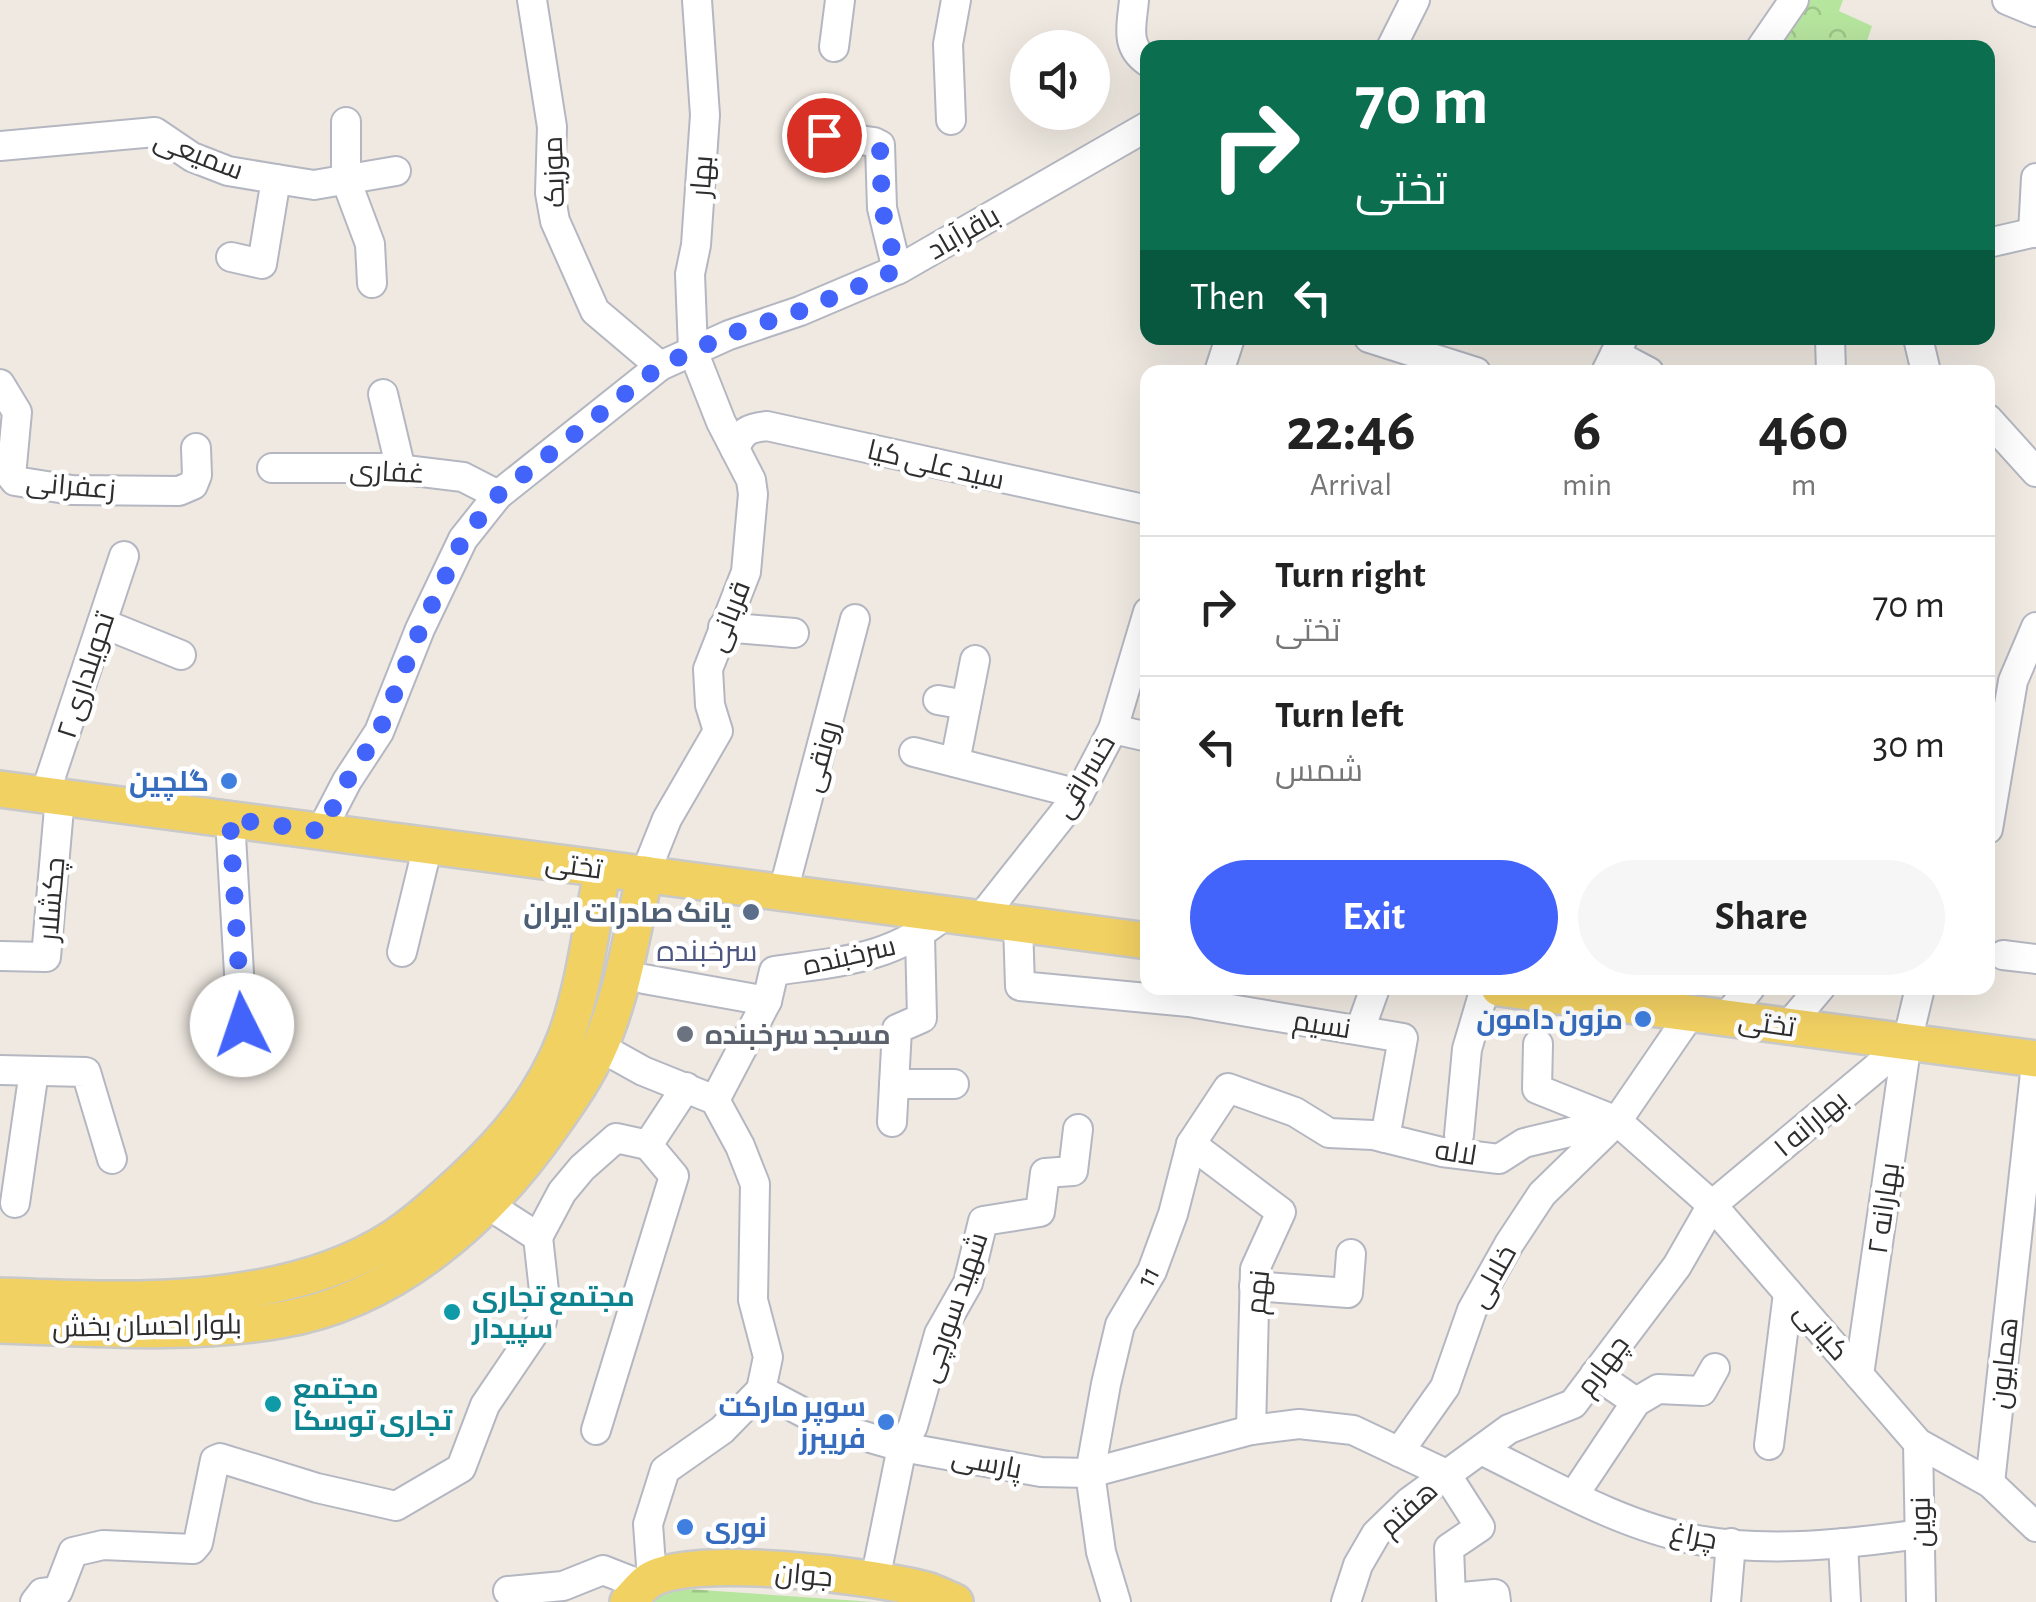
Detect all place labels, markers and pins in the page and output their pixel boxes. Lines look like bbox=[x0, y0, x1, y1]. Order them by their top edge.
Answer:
pin bbox=[782, 93, 867, 178]
place label: گلچین bbox=[129, 768, 209, 801]
marker: گلچین bbox=[218, 770, 240, 792]
place label: یانک صادرات ایران bbox=[523, 900, 731, 929]
marker: یانک صادرات ایران bbox=[740, 901, 762, 923]
place label: مزون دامون bbox=[1476, 1007, 1623, 1036]
marker: مزون دامون bbox=[1632, 1008, 1654, 1030]
place label: مسجد سرخبنده bbox=[705, 1022, 891, 1051]
marker: مسجد سرخبنده bbox=[674, 1023, 696, 1045]
place label: مجتمع تجاری سپیدار bbox=[471, 1284, 635, 1347]
marker: مجتمع تجاری سپیدار bbox=[441, 1301, 463, 1323]
place label: مجتمع تجاری توسکا bbox=[293, 1376, 453, 1437]
marker: مجتمع تجاری توسکا bbox=[262, 1393, 284, 1415]
place label: سوپر مارکت فریبرز bbox=[718, 1394, 866, 1455]
marker: سوپر مارکت فریبرز bbox=[875, 1411, 897, 1433]
place label: نوری bbox=[705, 1515, 767, 1544]
marker: نوری bbox=[674, 1516, 696, 1538]

